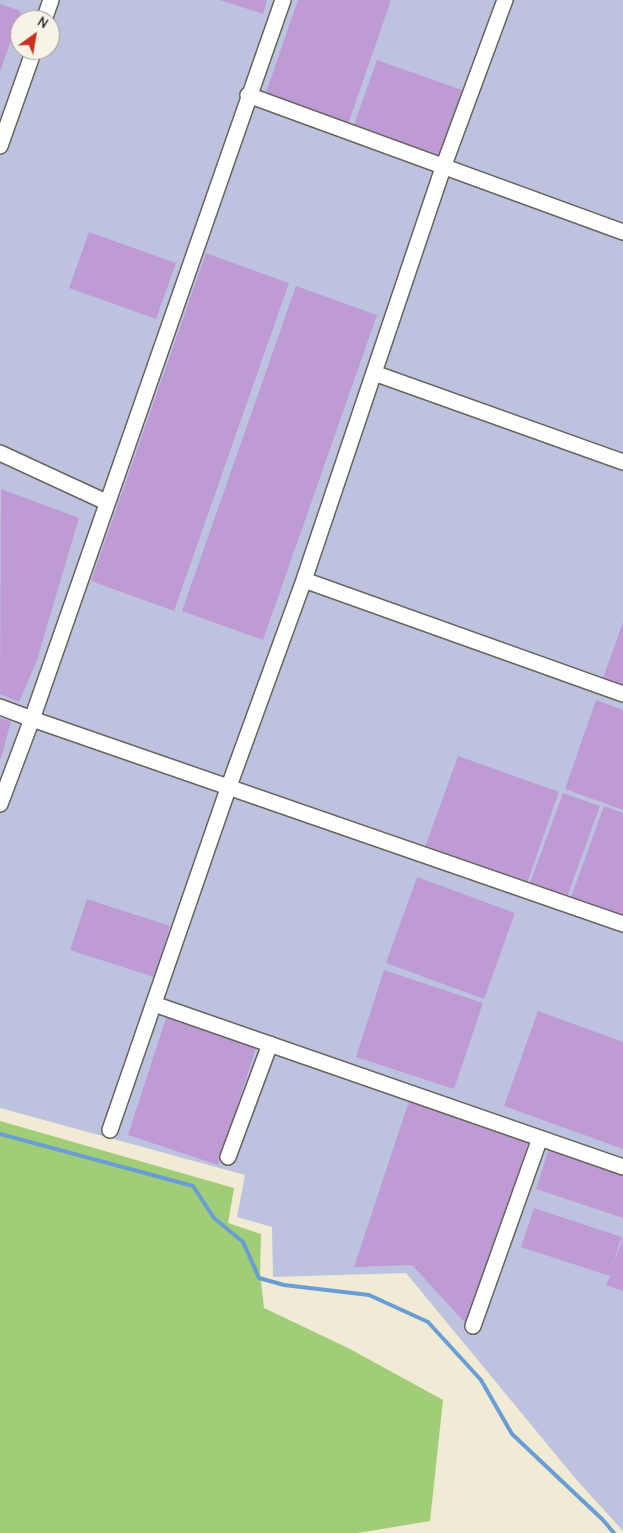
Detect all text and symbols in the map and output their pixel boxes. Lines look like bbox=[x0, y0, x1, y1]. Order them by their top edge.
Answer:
north arrow bbox=[10, 10, 60, 60]
text: N bbox=[34, 13, 51, 32]

